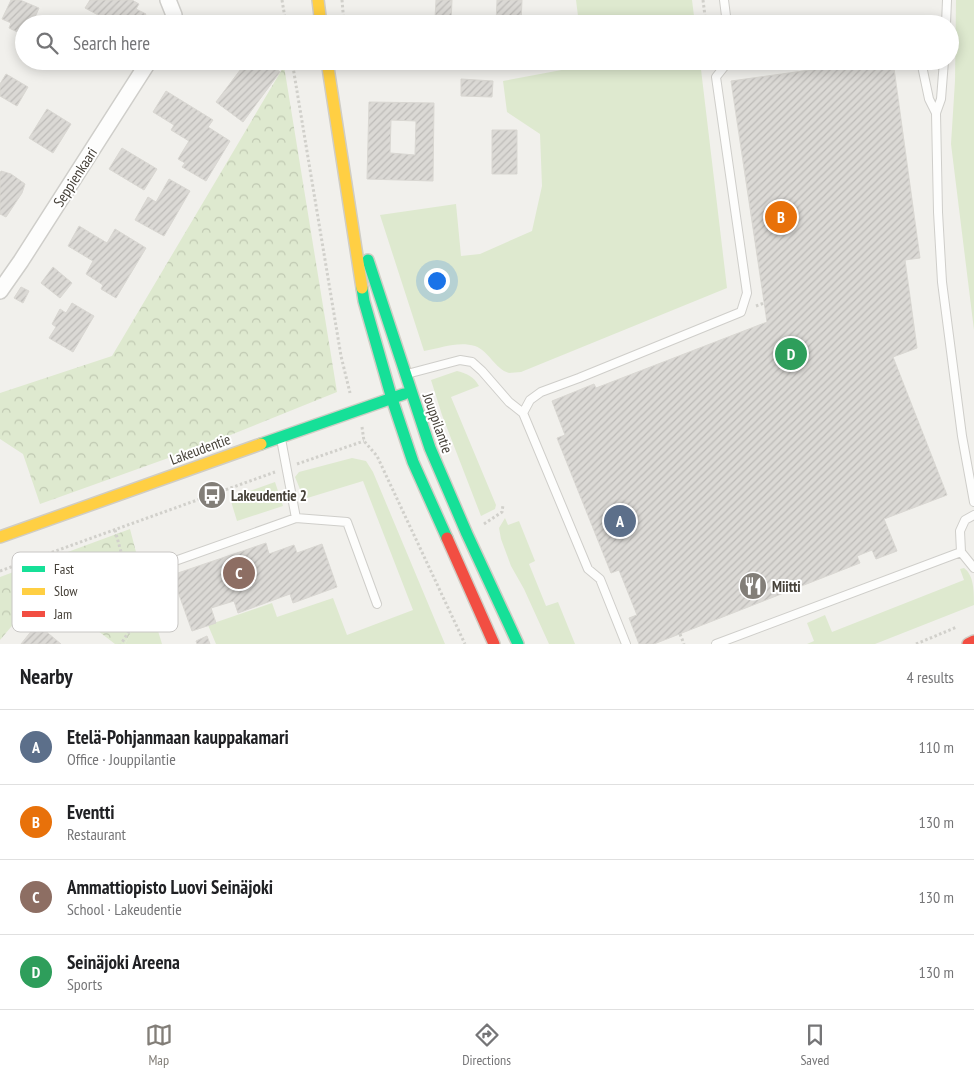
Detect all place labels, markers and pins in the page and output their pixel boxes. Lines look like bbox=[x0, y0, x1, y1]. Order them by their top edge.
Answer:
pin: B bbox=[765, 198, 797, 236]
pin: D bbox=[775, 335, 807, 373]
bus stop icon: Lakeudentie 2 bbox=[197, 480, 227, 510]
place label: Lakeudentie 2 bbox=[231, 486, 307, 505]
pin: A bbox=[604, 502, 636, 540]
pin: C bbox=[223, 554, 255, 592]
restaurant icon: Miitti bbox=[738, 571, 768, 601]
place label: Miitti bbox=[772, 577, 801, 596]

